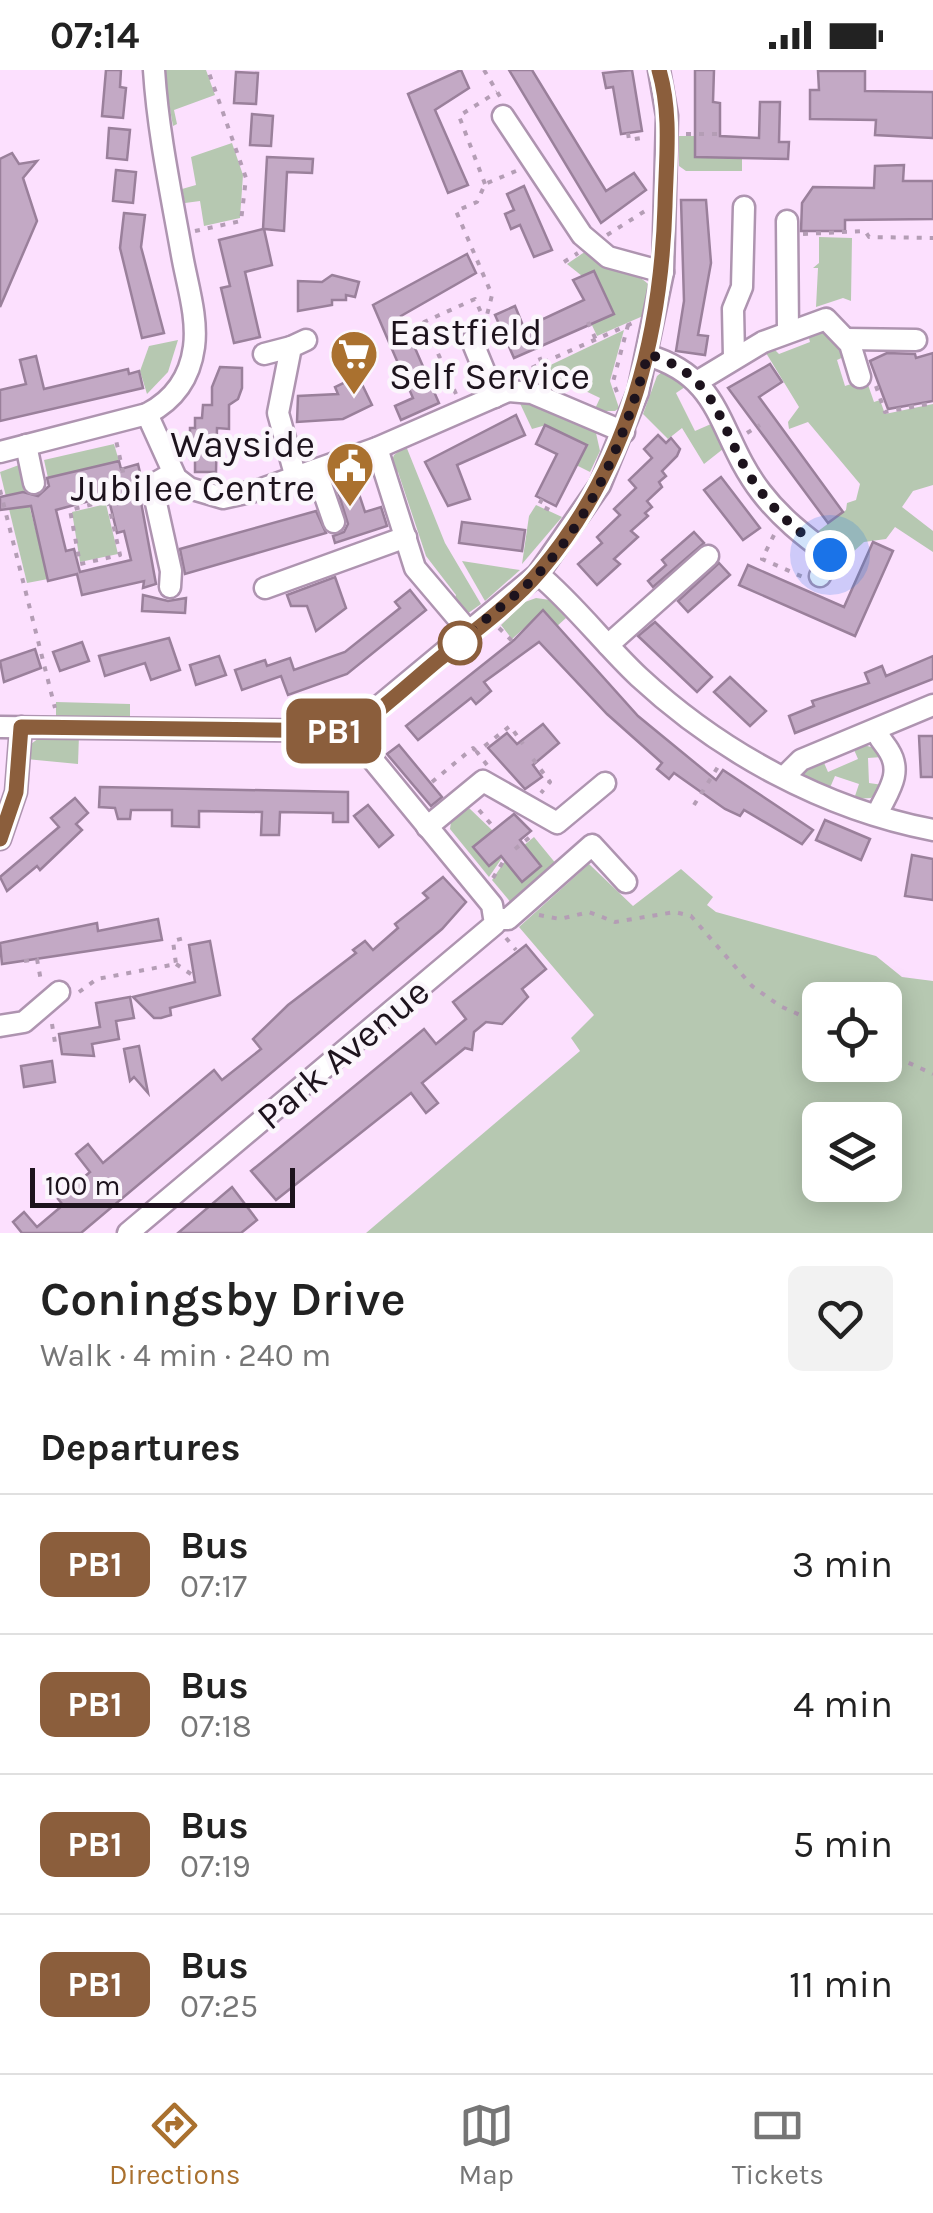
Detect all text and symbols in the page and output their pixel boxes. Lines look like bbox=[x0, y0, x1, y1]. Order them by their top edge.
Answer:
text: 07:14 bbox=[50, 13, 139, 58]
place label: Eastfield Self Service bbox=[389, 310, 590, 399]
supermarket icon: Eastfield Self Service bbox=[328, 328, 380, 396]
place label: Wayside Jubilee Centre bbox=[71, 422, 315, 511]
public building icon: Wayside Jubilee Centre bbox=[324, 440, 376, 508]
your location bbox=[805, 530, 855, 580]
unlabelled marker bbox=[439, 622, 481, 664]
line badge: PB1 bbox=[276, 698, 392, 764]
text: PB1 bbox=[306, 711, 362, 752]
street label: Park Avenue bbox=[248, 969, 438, 1139]
map controls bbox=[802, 982, 902, 1202]
button: locate bbox=[802, 982, 902, 1082]
button: layers bbox=[802, 1102, 902, 1202]
scale bar bbox=[30, 1163, 295, 1208]
text: 100 m bbox=[45, 1169, 120, 1202]
button: heart bbox=[788, 1266, 893, 1371]
text: Coningsby Drive bbox=[40, 1271, 406, 1327]
text: Walk · 4 min · 240 m bbox=[40, 1337, 331, 1374]
text: Departures bbox=[40, 1425, 240, 1470]
text: Bus bbox=[180, 1523, 249, 1568]
text: 3 min bbox=[792, 1542, 893, 1587]
text: PB1 bbox=[67, 1544, 123, 1585]
text: 07:17 bbox=[180, 1568, 247, 1605]
text: Bus bbox=[180, 1663, 249, 1708]
text: 4 min bbox=[793, 1682, 893, 1727]
text: PB1 bbox=[67, 1684, 123, 1725]
text: 07:18 bbox=[180, 1708, 252, 1745]
text: Bus bbox=[180, 1803, 249, 1848]
text: 5 min bbox=[793, 1822, 893, 1867]
text: PB1 bbox=[67, 1824, 123, 1865]
text: 07:19 bbox=[180, 1848, 251, 1885]
text: Bus bbox=[180, 1943, 249, 1988]
text: 11 min bbox=[789, 1962, 893, 2007]
text: PB1 bbox=[67, 1964, 123, 2005]
text: 07:25 bbox=[180, 1988, 258, 2025]
tab: Directions bbox=[109, 2098, 241, 2191]
tab: Map bbox=[458, 2098, 514, 2191]
tab: Tickets bbox=[732, 2098, 824, 2191]

